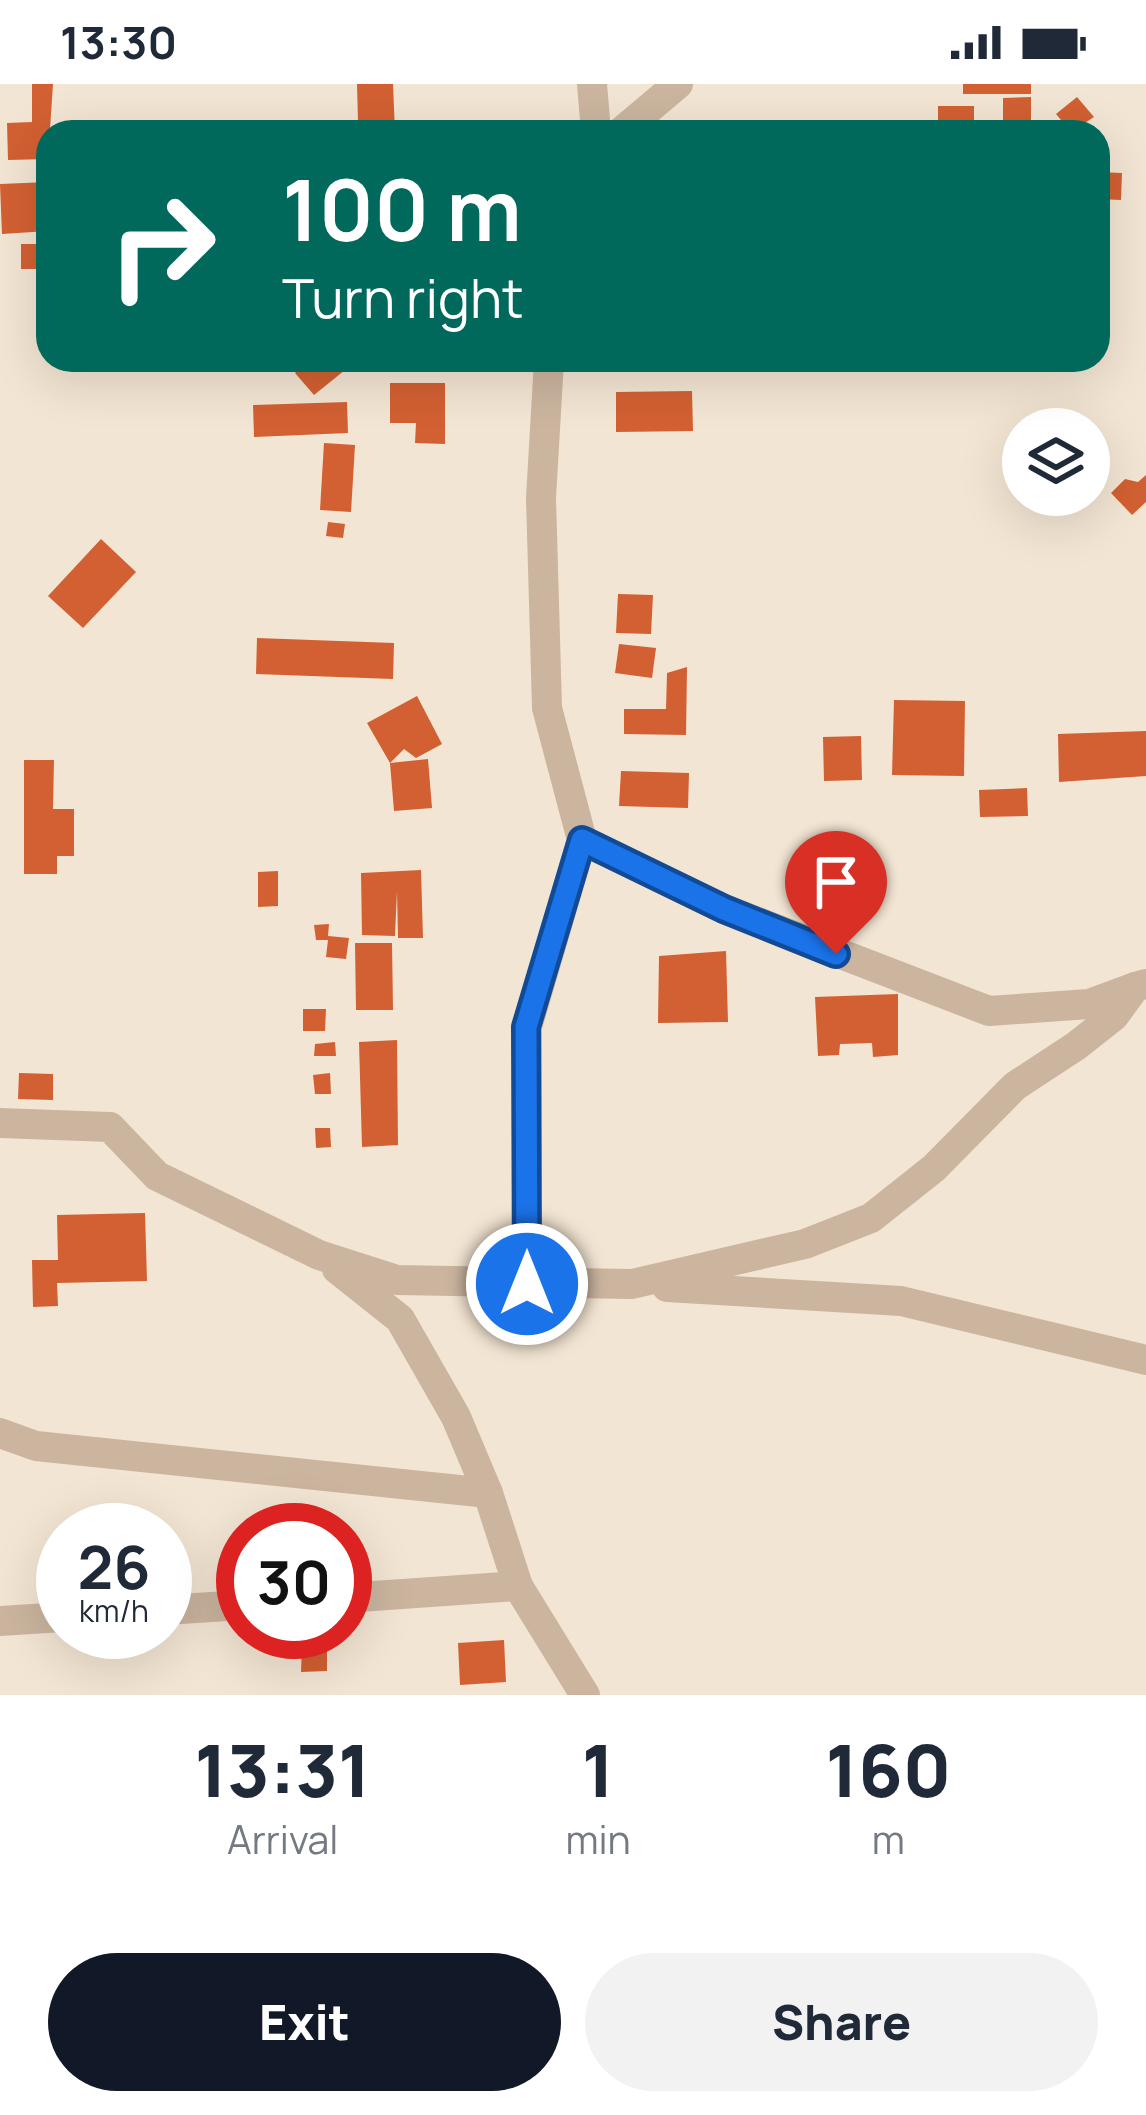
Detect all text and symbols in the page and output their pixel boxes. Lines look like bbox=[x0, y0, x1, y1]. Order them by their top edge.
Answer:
text: 13:30 bbox=[60, 11, 177, 73]
text: 100 m bbox=[282, 151, 522, 266]
icon: right bbox=[84, 168, 240, 324]
text: Turn right bbox=[282, 260, 524, 334]
map controls bbox=[1002, 408, 1110, 516]
button: layers bbox=[1002, 408, 1110, 516]
pin bbox=[785, 831, 887, 954]
icon: arrive bbox=[803, 849, 869, 915]
position arrow bbox=[464, 1221, 590, 1347]
speed limit sign: 30 bbox=[216, 1503, 372, 1659]
text: 26 bbox=[77, 1525, 151, 1607]
text: km/h bbox=[79, 1590, 149, 1631]
text: 13:31 bbox=[195, 1720, 371, 1819]
text: 1 bbox=[582, 1720, 614, 1819]
text: 160 bbox=[825, 1720, 951, 1819]
text: Arrival bbox=[227, 1812, 338, 1866]
text: min bbox=[565, 1812, 631, 1866]
text: m bbox=[872, 1812, 905, 1866]
button: Exit bbox=[48, 1953, 561, 2091]
button: Share bbox=[585, 1953, 1098, 2091]

